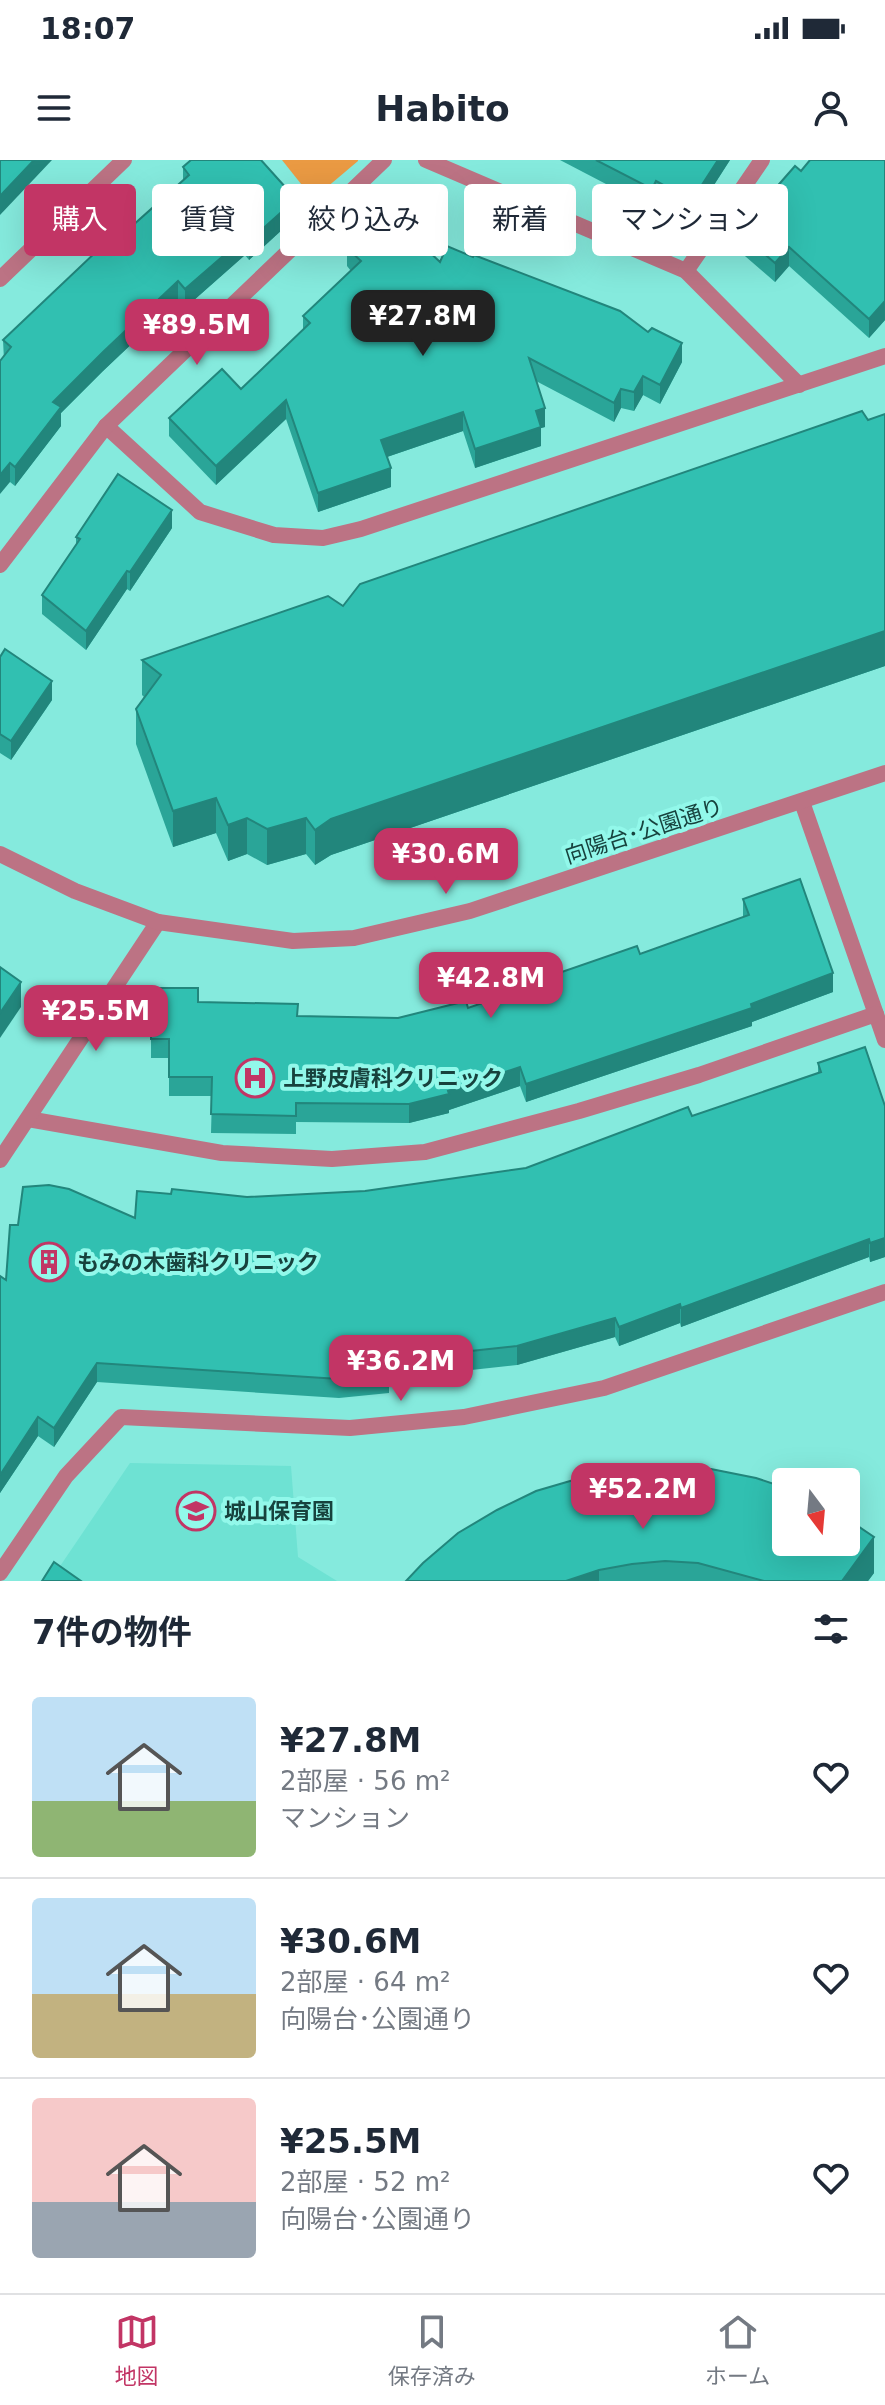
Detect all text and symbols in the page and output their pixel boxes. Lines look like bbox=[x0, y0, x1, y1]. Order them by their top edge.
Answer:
text: 18:07 bbox=[40, 11, 136, 46]
icon: menu bbox=[32, 86, 76, 130]
icon: person bbox=[809, 86, 853, 130]
text: Habito bbox=[375, 88, 510, 129]
chip: 購入 bbox=[24, 184, 136, 256]
chip: 賃貸 bbox=[152, 184, 264, 256]
chip: 絞り込み bbox=[280, 184, 448, 256]
chip: 新着 bbox=[464, 184, 576, 256]
chip: マンション bbox=[592, 184, 788, 256]
pin: ¥27.8M bbox=[358, 290, 488, 358]
pin: ¥89.5M bbox=[132, 299, 262, 367]
text: ¥27.8M bbox=[369, 301, 477, 331]
text: ¥89.5M bbox=[143, 310, 251, 340]
street label: 向陽台･公園通り bbox=[562, 794, 726, 868]
pin: ¥30.6M bbox=[381, 828, 511, 896]
text: ¥30.6M bbox=[392, 839, 500, 869]
pin: ¥42.8M bbox=[426, 952, 556, 1020]
text: ¥42.8M bbox=[437, 963, 545, 993]
pin: ¥25.5M bbox=[31, 985, 161, 1053]
text: ¥25.5M bbox=[42, 996, 150, 1026]
hospital icon: 上野皮膚科クリニック bbox=[234, 1057, 276, 1099]
place label: 上野皮膚科クリニック bbox=[283, 1066, 503, 1091]
building icon: もみの木歯科クリニック bbox=[28, 1241, 70, 1283]
place label: もみの木歯科クリニック bbox=[77, 1250, 319, 1275]
pin: ¥36.2M bbox=[336, 1335, 466, 1403]
text: ¥36.2M bbox=[347, 1346, 455, 1376]
pin: ¥52.2M bbox=[578, 1463, 708, 1531]
north arrow bbox=[772, 1468, 860, 1556]
map controls bbox=[772, 1468, 860, 1556]
text: ¥52.2M bbox=[589, 1474, 697, 1504]
school or university icon: 城山保育園 bbox=[175, 1490, 217, 1532]
place label: 城山保育園 bbox=[224, 1499, 334, 1524]
icon: filters bbox=[809, 1607, 853, 1651]
text: 7件の物件 bbox=[32, 1612, 192, 1652]
text: ¥27.8M bbox=[280, 1720, 421, 1760]
icon: home bbox=[96, 1729, 192, 1825]
icon: heart bbox=[809, 1755, 853, 1799]
text: 2部屋 · 56 m² bbox=[280, 1766, 450, 1796]
text: マンション bbox=[280, 1803, 410, 1833]
text: ¥30.6M bbox=[280, 1921, 421, 1961]
icon: home bbox=[96, 1930, 192, 2026]
icon: heart bbox=[809, 1956, 853, 2000]
text: 2部屋 · 64 m² bbox=[280, 1967, 450, 1997]
text: 向陽台･公園通り bbox=[280, 2004, 475, 2034]
text: ¥25.5M bbox=[280, 2121, 421, 2161]
icon: home bbox=[96, 2130, 192, 2226]
icon: heart bbox=[809, 2156, 853, 2200]
text: 2部屋 · 52 m² bbox=[280, 2167, 450, 2197]
text: 向陽台･公園通り bbox=[280, 2204, 475, 2234]
tab: 地図 bbox=[115, 2310, 159, 2390]
tab: 保存済み bbox=[388, 2310, 476, 2390]
tab: ホーム bbox=[705, 2310, 770, 2390]

